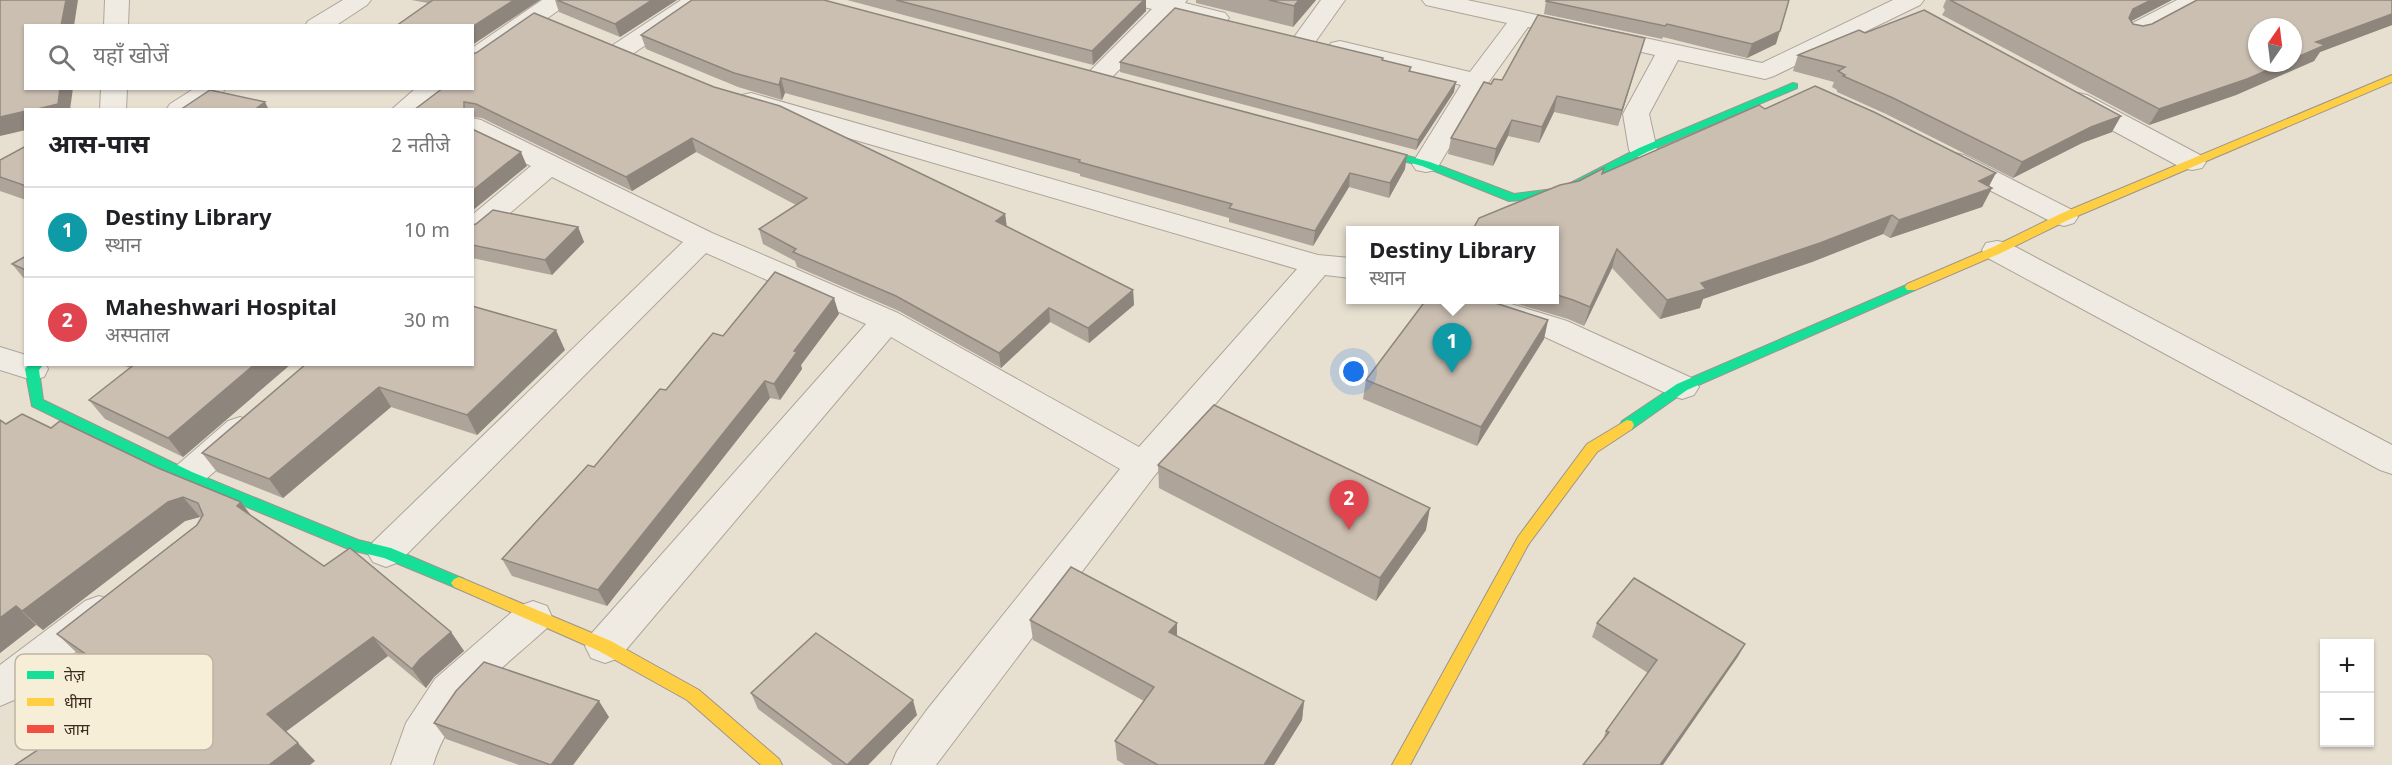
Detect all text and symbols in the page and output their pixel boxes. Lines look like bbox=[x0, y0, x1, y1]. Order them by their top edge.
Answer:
north arrow bbox=[2248, 18, 2302, 72]
search box bbox=[24, 24, 474, 90]
icon: search bbox=[45, 41, 78, 74]
text: यहाँ खोजें bbox=[93, 43, 169, 72]
text: आस-पास bbox=[48, 130, 149, 164]
text: 2 नतीजे bbox=[391, 134, 450, 160]
text: Destiny Library bbox=[105, 205, 271, 234]
text: 1 bbox=[62, 219, 73, 245]
text: 10 m bbox=[404, 219, 450, 245]
popup bbox=[1346, 226, 1559, 304]
text: स्थान bbox=[105, 234, 141, 260]
text: Destiny Library bbox=[1369, 238, 1536, 267]
text: स्थान bbox=[1369, 267, 1406, 293]
text: Maheshwari Hospital bbox=[105, 295, 337, 324]
text: 2 bbox=[62, 309, 73, 335]
text: 30 m bbox=[404, 309, 450, 335]
text: अस्पताल bbox=[105, 324, 170, 350]
pin: 1 bbox=[1432, 324, 1472, 373]
your location bbox=[1339, 357, 1368, 386]
pin: 2 bbox=[1330, 480, 1368, 530]
map controls bbox=[2320, 639, 2374, 747]
button: + bbox=[2320, 639, 2374, 693]
legend bbox=[15, 654, 213, 750]
text: तेज़ bbox=[64, 666, 86, 688]
button: − bbox=[2320, 693, 2374, 747]
text: धीमा bbox=[64, 694, 93, 715]
text: जाम bbox=[64, 721, 90, 742]

